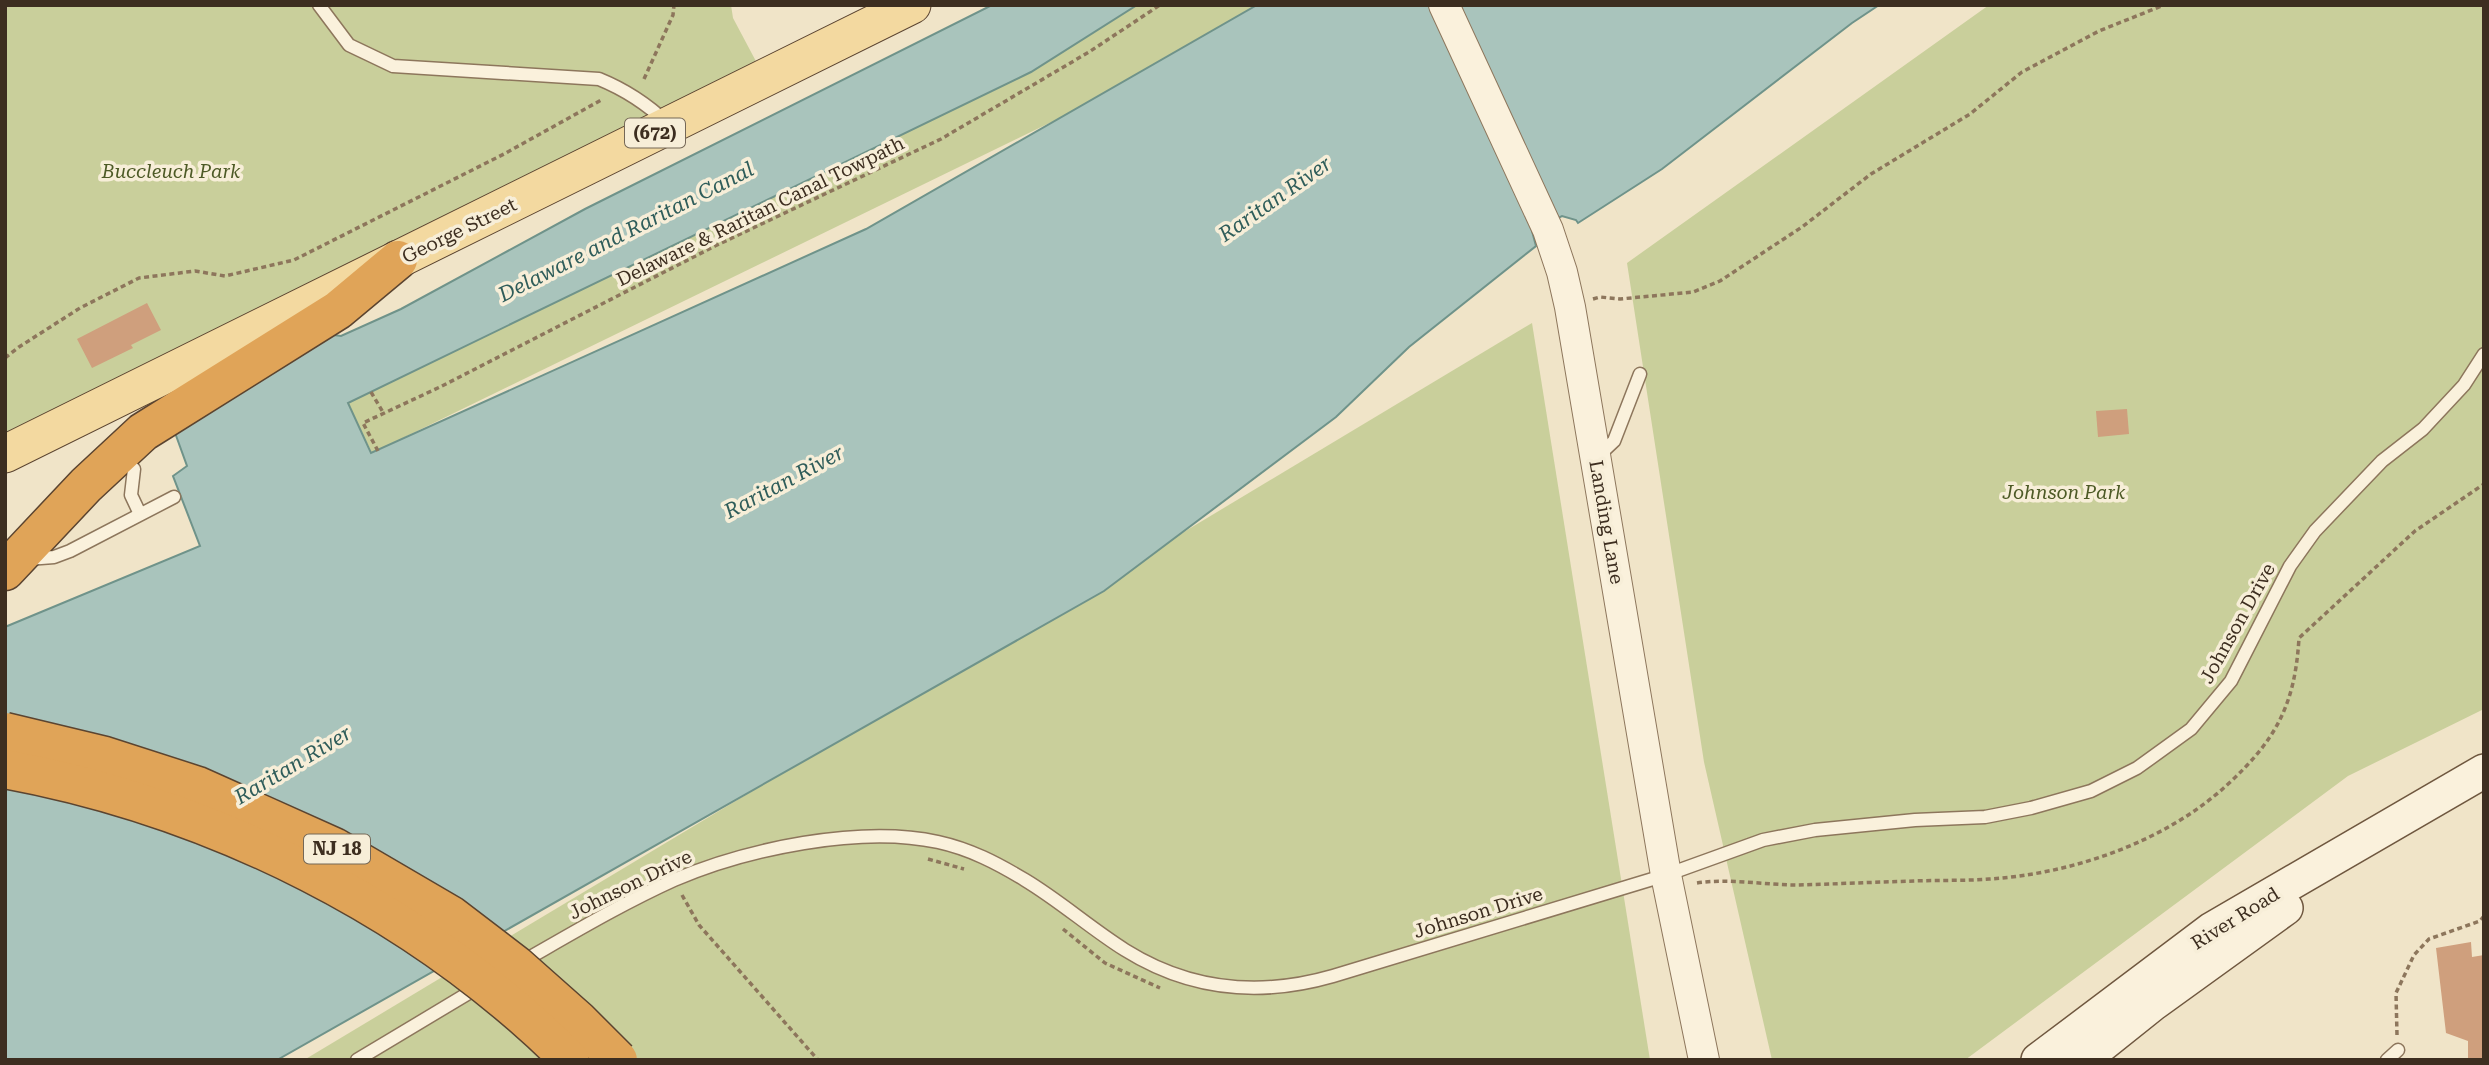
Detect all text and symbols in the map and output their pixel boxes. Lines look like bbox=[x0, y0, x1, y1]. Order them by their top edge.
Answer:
road number: (672) bbox=[625, 118, 685, 148]
street label: Delaware & Raritan Canal Towpath bbox=[613, 132, 908, 291]
water label: Raritan River bbox=[1213, 151, 1336, 247]
water label: Delaware and Raritan Canal bbox=[494, 157, 758, 307]
park label: Buccleuch Park bbox=[101, 160, 241, 183]
street label: George Street bbox=[398, 193, 520, 268]
water label: Raritan River bbox=[719, 440, 848, 524]
street label: Landing Lane bbox=[1584, 458, 1629, 586]
park label: Johnson Park bbox=[2002, 481, 2126, 504]
street label: Johnson Drive bbox=[2195, 559, 2280, 687]
water label: Raritan River bbox=[229, 721, 356, 810]
road number: NJ 18 bbox=[304, 834, 370, 864]
street label: Johnson Drive bbox=[565, 845, 695, 924]
street label: Johnson Drive bbox=[1411, 882, 1546, 943]
street label: River Road bbox=[2187, 882, 2284, 955]

